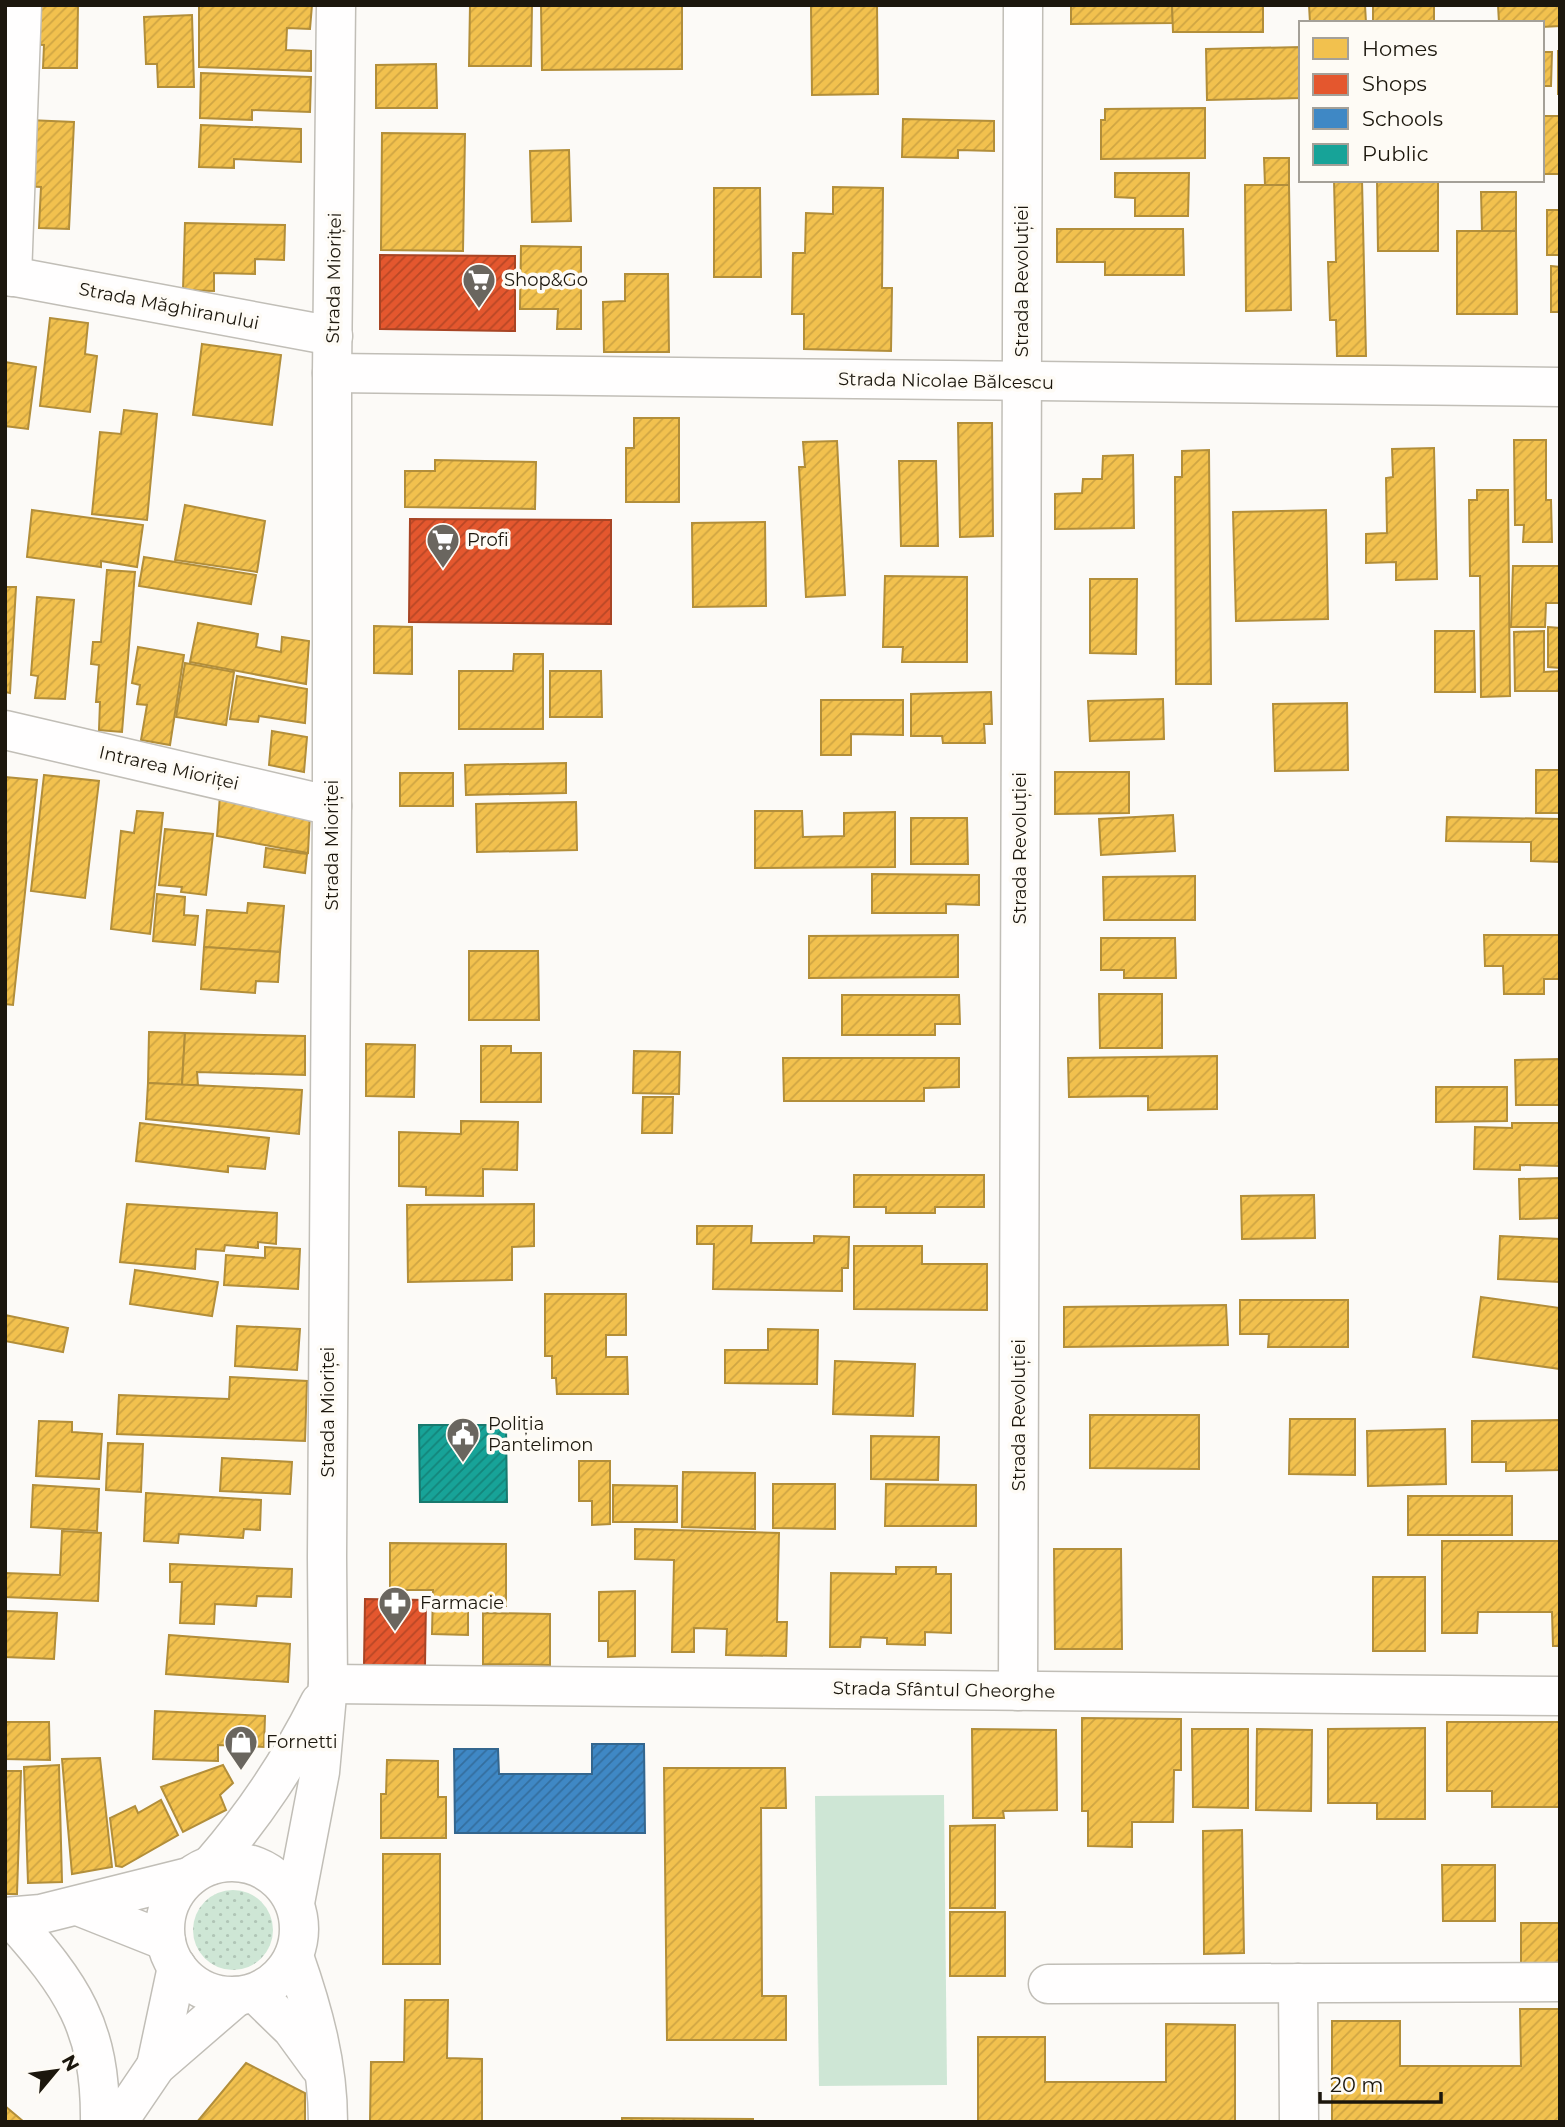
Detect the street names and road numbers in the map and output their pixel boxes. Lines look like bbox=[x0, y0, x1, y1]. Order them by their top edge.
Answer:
street label: Strada Revoluției bbox=[1011, 205, 1034, 357]
street label: Strada Mioriței bbox=[322, 212, 347, 344]
street label: Strada Măghiranului bbox=[77, 278, 261, 334]
street label: Strada Nicolae Bălcescu bbox=[838, 368, 1054, 394]
street label: Intrarea Mioriței bbox=[97, 741, 241, 796]
street label: Strada Revoluției bbox=[1009, 772, 1032, 924]
street label: Strada Mioriței bbox=[321, 780, 344, 910]
street label: Strada Revoluției bbox=[1008, 1339, 1031, 1491]
street label: Strada Mioriței bbox=[317, 1347, 340, 1477]
street label: Strada Sfântul Gheorghe bbox=[833, 1677, 1055, 1703]

